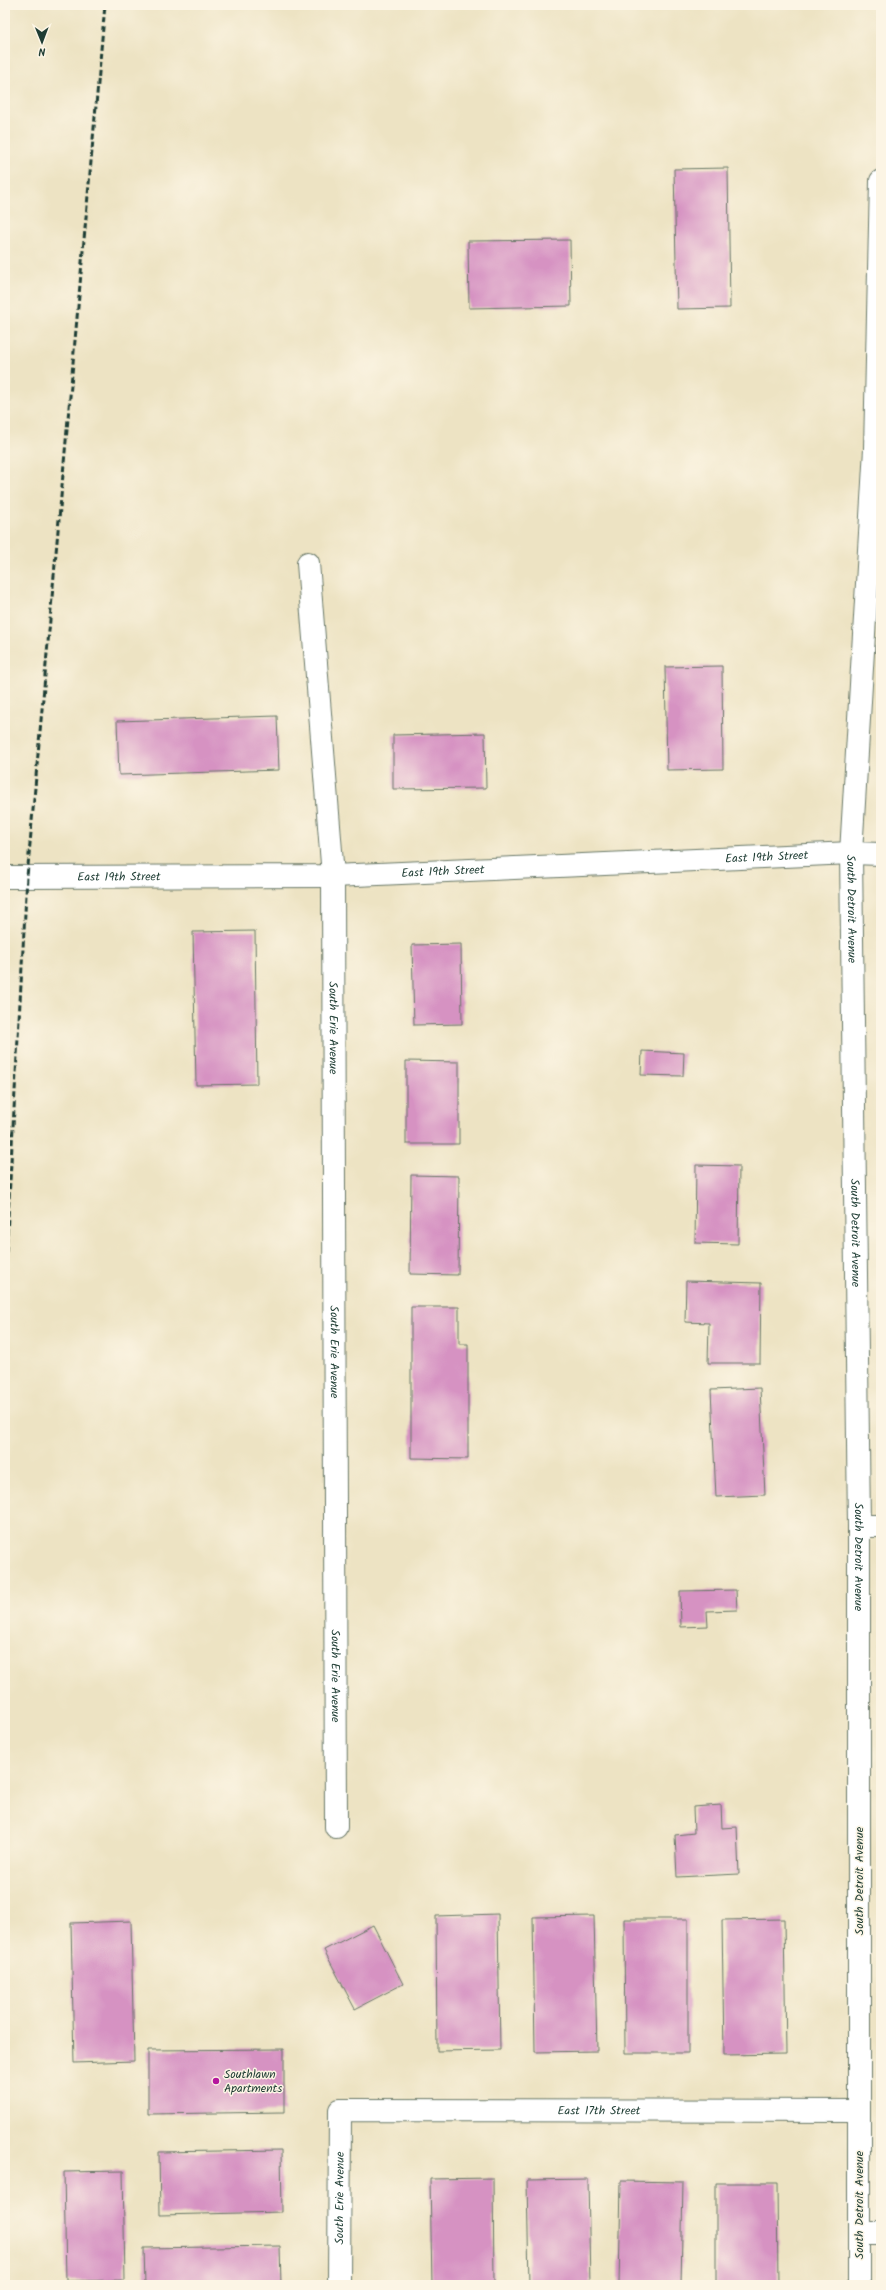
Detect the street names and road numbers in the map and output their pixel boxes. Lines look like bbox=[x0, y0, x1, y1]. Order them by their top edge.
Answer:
street label: East 19th Street bbox=[725, 846, 809, 869]
street label: South Detroit Avenue bbox=[841, 855, 861, 964]
street label: East 19th Street bbox=[401, 860, 485, 883]
street label: East 19th Street bbox=[77, 868, 161, 887]
street label: South Erie Avenue bbox=[323, 981, 343, 1075]
street label: South Detroit Avenue bbox=[845, 1179, 865, 1288]
street label: South Erie Avenue bbox=[324, 1305, 344, 1399]
street label: South Detroit Avenue bbox=[849, 1503, 868, 1612]
street label: South Erie Avenue bbox=[325, 1629, 345, 1723]
street label: South Detroit Avenue bbox=[850, 1826, 869, 1935]
street label: East 17th Street bbox=[557, 2101, 641, 2121]
street label: South Detroit Avenue bbox=[850, 2150, 869, 2259]
street label: South Erie Avenue bbox=[330, 2151, 350, 2245]

